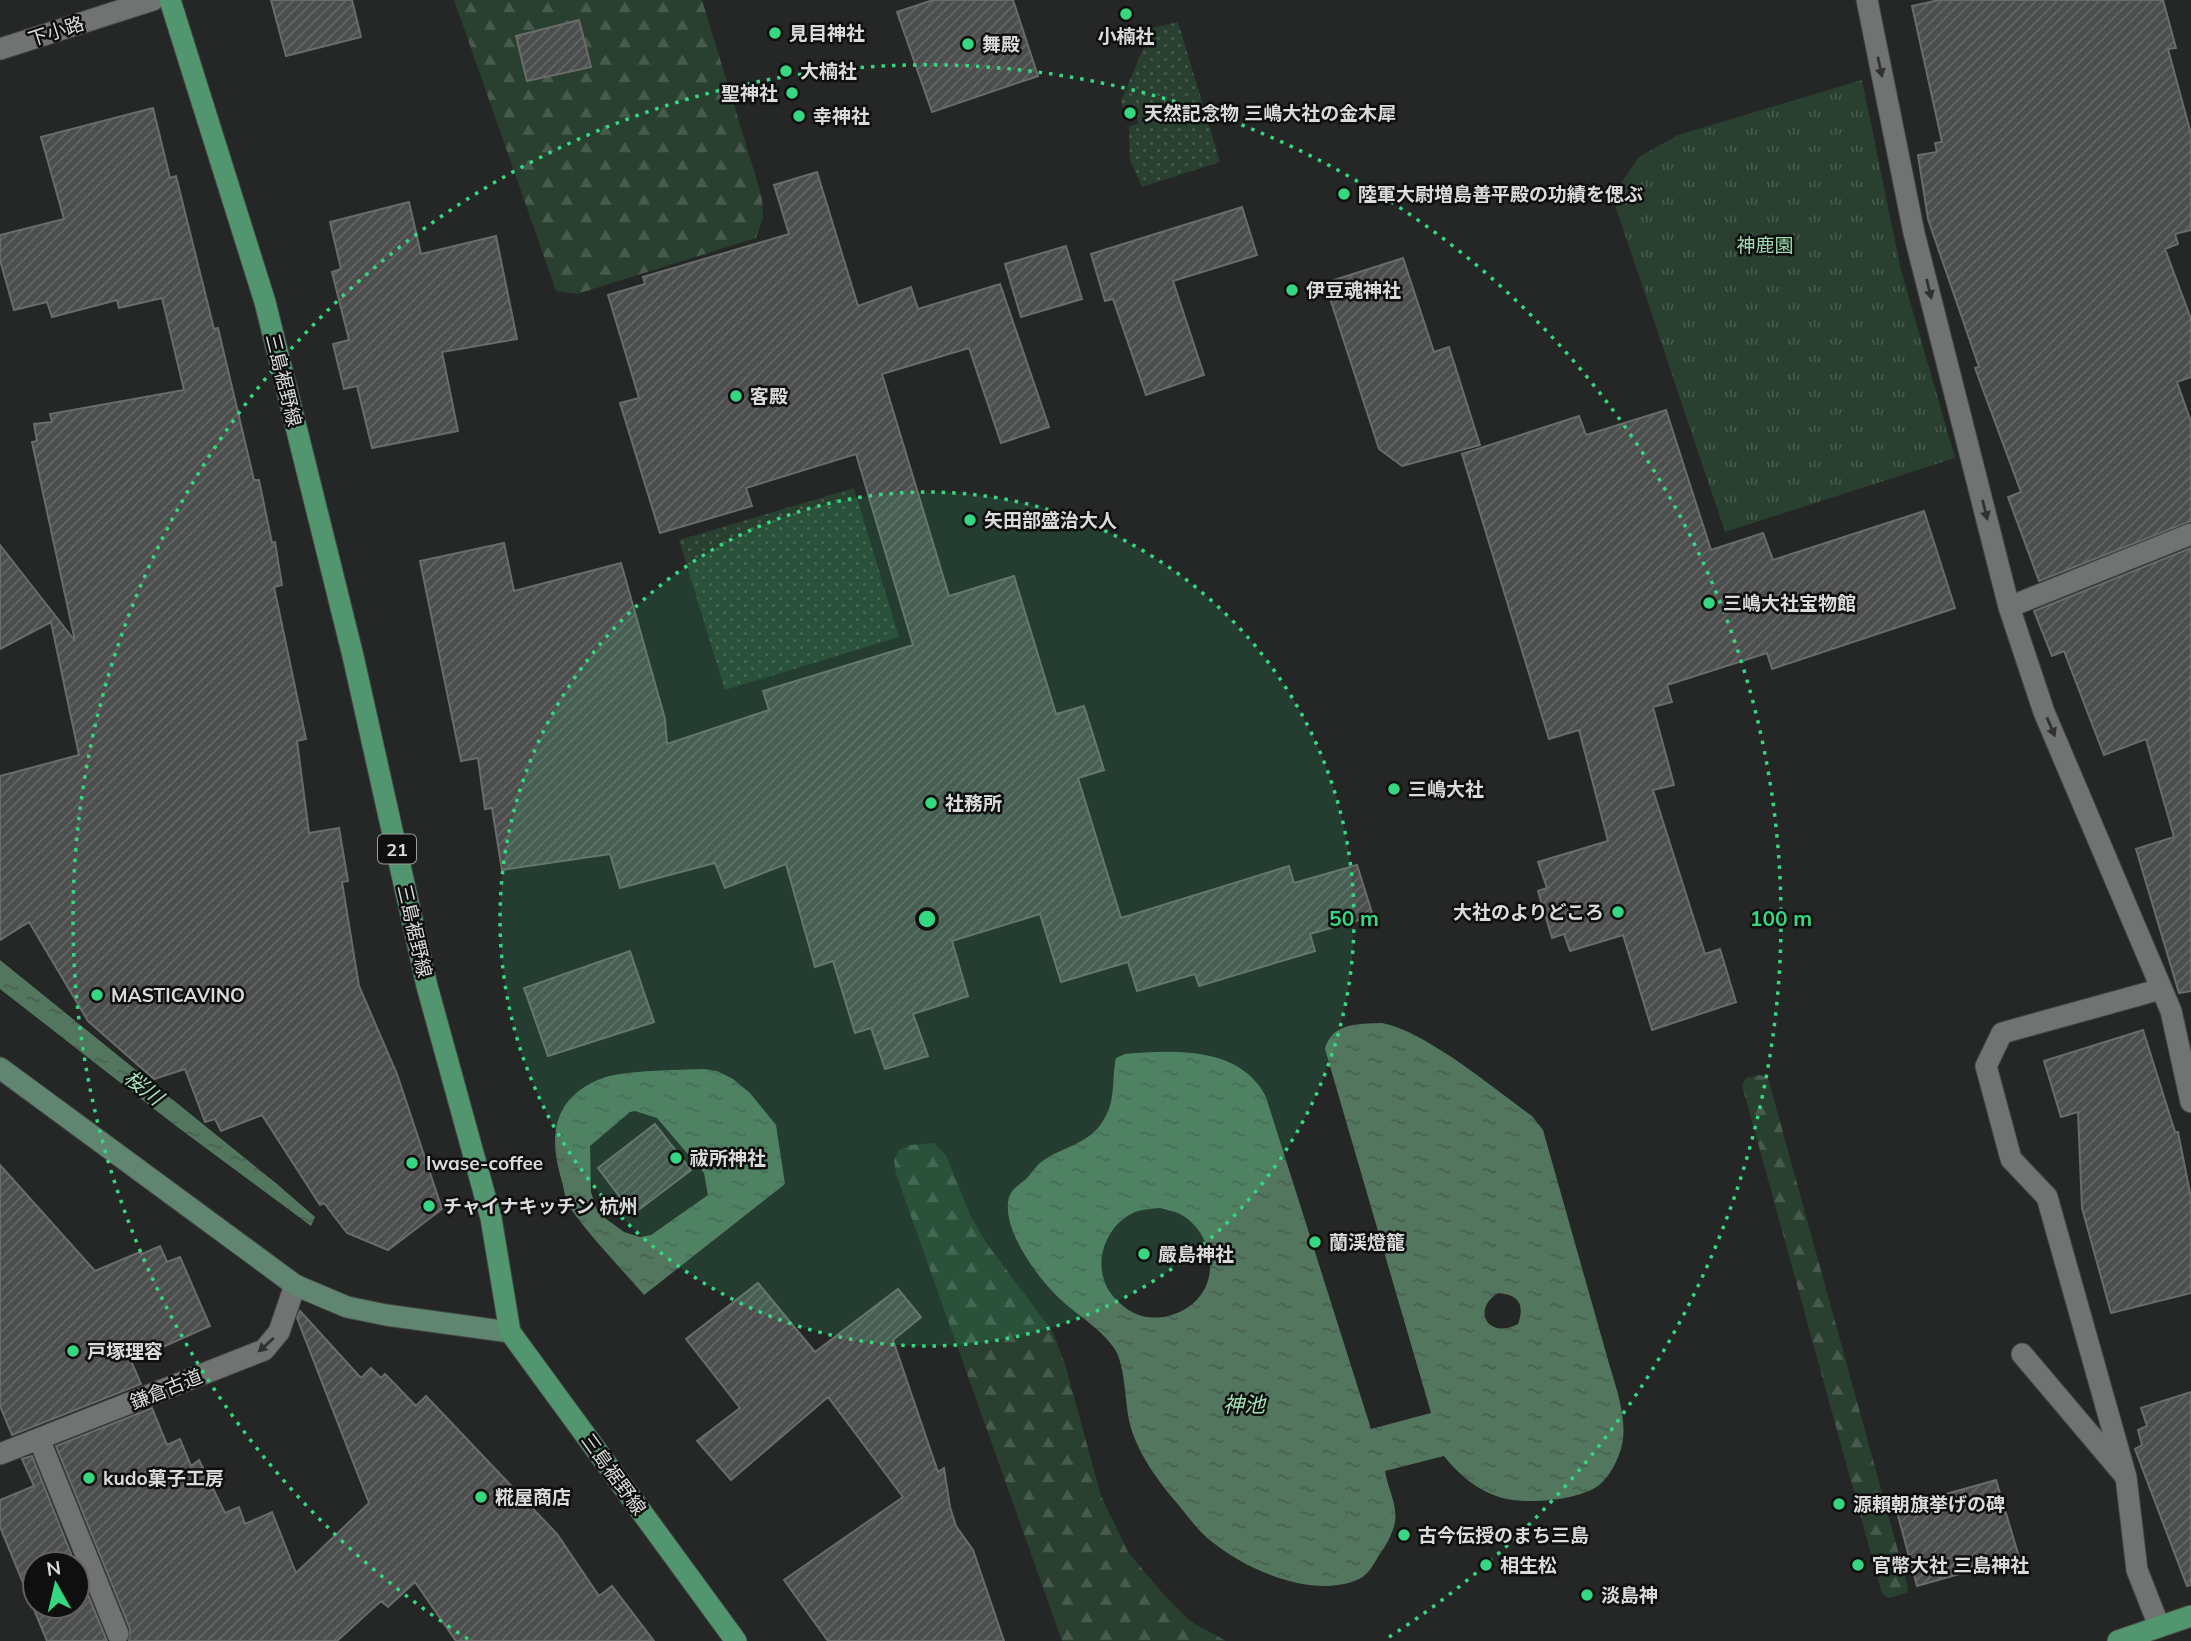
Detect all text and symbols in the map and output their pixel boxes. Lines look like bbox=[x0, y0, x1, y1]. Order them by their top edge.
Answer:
marker: 小楠社 bbox=[1118, 6, 1134, 22]
street label: 下小路 bbox=[25, 11, 87, 51]
place label: 見目神社 bbox=[789, 21, 865, 45]
place label: 小楠社 bbox=[1097, 24, 1155, 48]
marker: 見目神社 bbox=[767, 25, 783, 41]
place label: 舞殿 bbox=[982, 32, 1020, 56]
marker: 舞殿 bbox=[960, 36, 976, 52]
one-way arrow bbox=[1875, 56, 1886, 78]
place label: 大楠社 bbox=[800, 59, 857, 83]
marker: 大楠社 bbox=[778, 63, 794, 79]
place label: 聖神社 bbox=[721, 81, 778, 105]
marker: 聖神社 bbox=[784, 85, 800, 101]
place label: 天然記念物 三嶋大社の金木犀 bbox=[1144, 101, 1396, 125]
place label: 幸神社 bbox=[813, 104, 870, 128]
marker: 天然記念物 三嶋大社の金木犀 bbox=[1122, 105, 1138, 121]
marker: 幸神社 bbox=[791, 108, 807, 124]
place label: 陸軍大尉増島善平殿の功績を偲ぶ bbox=[1358, 182, 1643, 206]
marker: 陸軍大尉増島善平殿の功績を偲ぶ bbox=[1336, 186, 1352, 202]
park label: 神鹿園 bbox=[1736, 233, 1794, 257]
place label: 伊豆魂神社 bbox=[1306, 278, 1401, 302]
one-way arrow bbox=[1924, 278, 1935, 300]
marker: 伊豆魂神社 bbox=[1284, 282, 1300, 298]
street label: 三島裾野線 bbox=[261, 331, 307, 429]
place label: 客殿 bbox=[750, 384, 788, 408]
marker: 客殿 bbox=[728, 388, 744, 404]
one-way arrow bbox=[1980, 499, 1991, 521]
place label: 矢田部盛治大人 bbox=[984, 508, 1117, 532]
marker: 矢田部盛治大人 bbox=[962, 512, 978, 528]
place label: 三嶋大社宝物館 bbox=[1723, 591, 1856, 615]
marker: 三嶋大社宝物館 bbox=[1701, 595, 1717, 611]
one-way arrow bbox=[2045, 717, 2057, 737]
place label: 三嶋大社 bbox=[1408, 777, 1484, 801]
marker: 三嶋大社 bbox=[1386, 781, 1402, 797]
place label: 社務所 bbox=[945, 791, 1002, 815]
marker: 社務所 bbox=[923, 795, 939, 811]
road number: 21 bbox=[378, 834, 416, 864]
street label: 三島裾野線 bbox=[393, 882, 437, 980]
place label: 大社のよりどころ bbox=[1453, 900, 1604, 924]
marker: 大社のよりどころ bbox=[1610, 904, 1626, 920]
text: 50 m bbox=[1329, 905, 1379, 931]
text: 100 m bbox=[1750, 905, 1812, 931]
centre of rings bbox=[915, 907, 939, 931]
place label: MASTICAVINO bbox=[111, 983, 245, 1007]
marker: MASTICAVINO bbox=[89, 987, 105, 1003]
water label: 桜川 bbox=[119, 1064, 170, 1111]
place label: 祓所神社 bbox=[690, 1146, 766, 1170]
marker: 祓所神社 bbox=[668, 1150, 684, 1166]
place label: Iwase-coffee bbox=[426, 1151, 543, 1175]
marker: Iwase-coffee bbox=[404, 1155, 420, 1171]
place label: チャイナキッチン 杭州 bbox=[443, 1194, 638, 1218]
marker: チャイナキッチン 杭州 bbox=[421, 1198, 437, 1214]
place label: 蘭渓燈籠 bbox=[1329, 1230, 1405, 1254]
marker: 蘭渓燈籠 bbox=[1307, 1234, 1323, 1250]
place label: 嚴島神社 bbox=[1158, 1242, 1234, 1266]
marker: 嚴島神社 bbox=[1136, 1246, 1152, 1262]
one-way arrow bbox=[257, 1337, 275, 1353]
place label: 戸塚理容 bbox=[87, 1339, 163, 1363]
marker: 戸塚理容 bbox=[65, 1343, 81, 1359]
street label: 鎌倉古道 bbox=[126, 1364, 206, 1414]
water label: 神池 bbox=[1223, 1391, 1267, 1417]
street label: 三島裾野線 bbox=[576, 1429, 652, 1519]
place label: kudo菓子工房 bbox=[103, 1466, 224, 1490]
marker: kudo菓子工房 bbox=[81, 1470, 97, 1486]
place label: 糀屋商店 bbox=[495, 1485, 571, 1509]
marker: 糀屋商店 bbox=[473, 1489, 489, 1505]
place label: 源賴朝旗挙げの碑 bbox=[1853, 1492, 2005, 1516]
marker: 源賴朝旗挙げの碑 bbox=[1831, 1496, 1847, 1512]
place label: 古今伝授のまち三島 bbox=[1418, 1523, 1589, 1547]
marker: 古今伝授のまち三島 bbox=[1396, 1527, 1412, 1543]
north arrow bbox=[21, 1550, 91, 1620]
place label: 相生松 bbox=[1500, 1553, 1557, 1577]
place label: 官幣大社 三島神社 bbox=[1872, 1553, 2029, 1577]
text: N bbox=[45, 1555, 62, 1581]
marker: 相生松 bbox=[1478, 1557, 1494, 1573]
marker: 官幣大社 三島神社 bbox=[1850, 1557, 1866, 1573]
place label: 淡島神 bbox=[1601, 1583, 1658, 1607]
marker: 淡島神 bbox=[1579, 1587, 1595, 1603]

